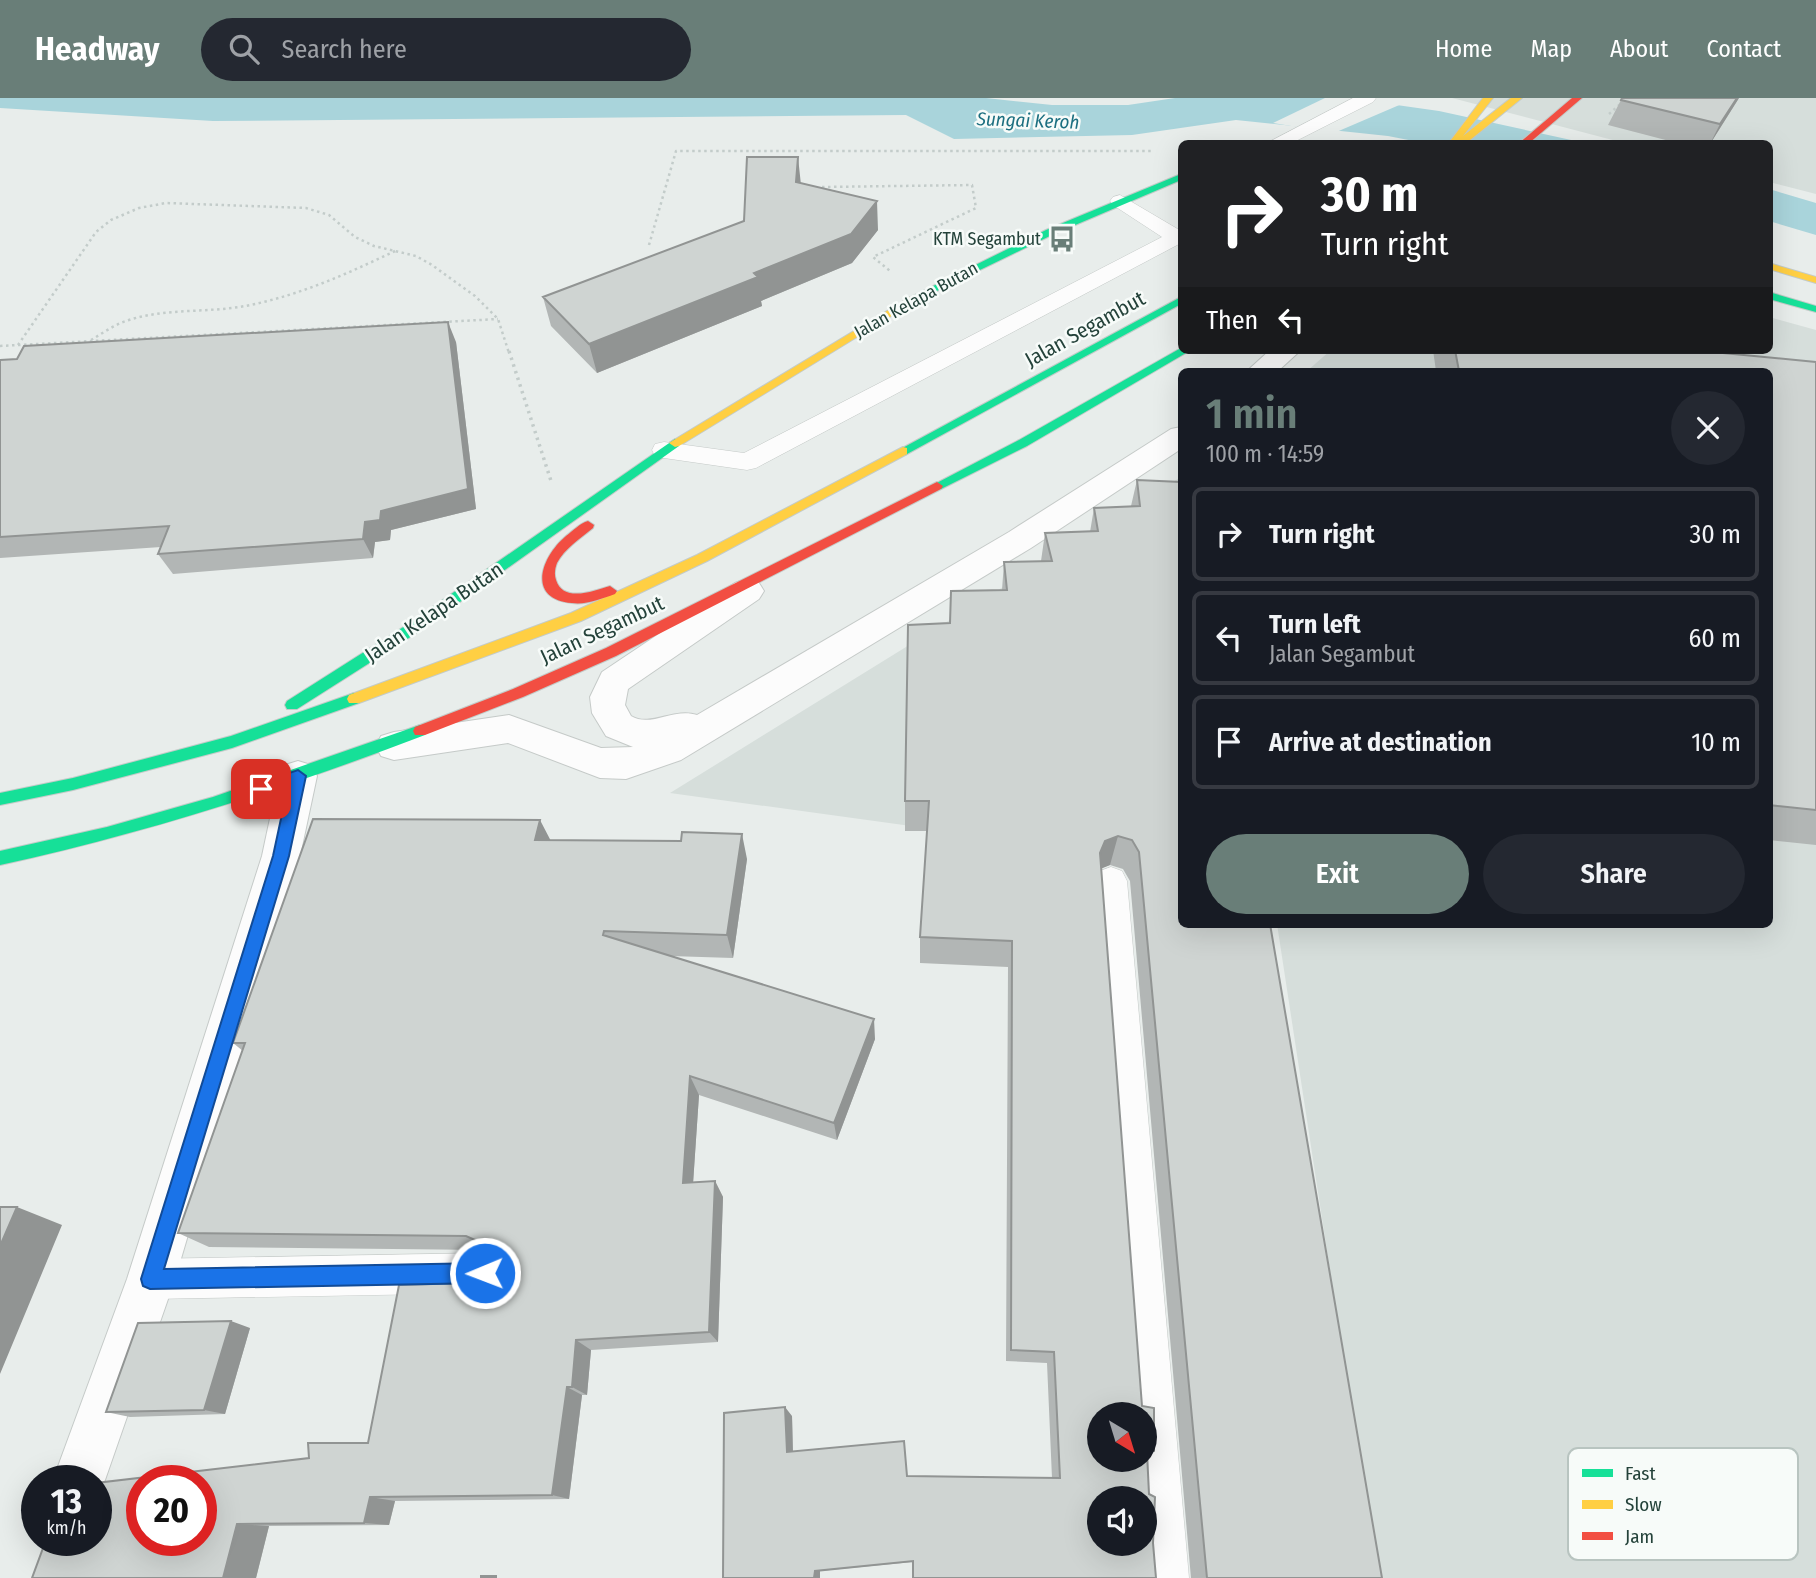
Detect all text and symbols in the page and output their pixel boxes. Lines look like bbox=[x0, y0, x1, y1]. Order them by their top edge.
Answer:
search box bbox=[201, 18, 691, 81]
text: Headway bbox=[35, 29, 159, 69]
icon: search bbox=[225, 30, 263, 68]
text: Search here bbox=[281, 34, 407, 65]
text: Home bbox=[1435, 35, 1492, 63]
text: Map bbox=[1530, 35, 1572, 63]
text: About bbox=[1610, 35, 1668, 63]
text: Contact bbox=[1706, 35, 1781, 63]
water label: Sungai Keroh bbox=[975, 107, 1080, 134]
text: 30 m bbox=[1321, 165, 1419, 224]
icon: right bbox=[1206, 168, 1297, 259]
bus stop icon: KTM Segambut bbox=[1047, 224, 1077, 254]
text: Turn right bbox=[1321, 225, 1448, 263]
place label: KTM Segambut bbox=[933, 228, 1041, 250]
street label: Jalan Kelapa Butan bbox=[850, 257, 982, 343]
street label: Jalan Segambut bbox=[1020, 285, 1150, 373]
icon: left bbox=[1272, 301, 1310, 339]
text: Then bbox=[1206, 305, 1258, 336]
text: 1 min bbox=[1206, 389, 1297, 439]
button: close bbox=[1671, 391, 1745, 465]
text: 100 m · 14:59 bbox=[1206, 440, 1324, 468]
icon: right bbox=[1210, 515, 1248, 553]
text: Turn right bbox=[1269, 519, 1375, 550]
text: 30 m bbox=[1690, 519, 1741, 550]
street label: Jalan Kelapa Butan bbox=[360, 556, 508, 668]
street label: Jalan Segambut bbox=[536, 590, 668, 670]
text: Turn left bbox=[1269, 609, 1361, 640]
icon: left bbox=[1210, 619, 1248, 657]
text: 60 m bbox=[1688, 623, 1741, 654]
text: Jalan Segambut bbox=[1269, 640, 1415, 668]
icon: arrive bbox=[1210, 723, 1248, 761]
text: Arrive at destination bbox=[1269, 727, 1492, 758]
text: 10 m bbox=[1691, 727, 1741, 758]
pin bbox=[231, 759, 291, 819]
icon: arrive bbox=[242, 770, 280, 808]
button: Exit bbox=[1206, 834, 1469, 914]
button: Share bbox=[1483, 834, 1745, 914]
position arrow bbox=[448, 1236, 522, 1310]
north arrow bbox=[1087, 1402, 1157, 1472]
map controls bbox=[1087, 1402, 1157, 1556]
legend bbox=[1568, 1448, 1798, 1560]
text: Fast bbox=[1625, 1462, 1656, 1485]
speed limit sign: 20 bbox=[126, 1465, 217, 1556]
text: 13 bbox=[51, 1480, 82, 1522]
button: sound bbox=[1087, 1486, 1157, 1556]
text: Slow bbox=[1625, 1493, 1662, 1516]
text: km/h bbox=[46, 1517, 87, 1539]
text: Jam bbox=[1625, 1525, 1654, 1548]

